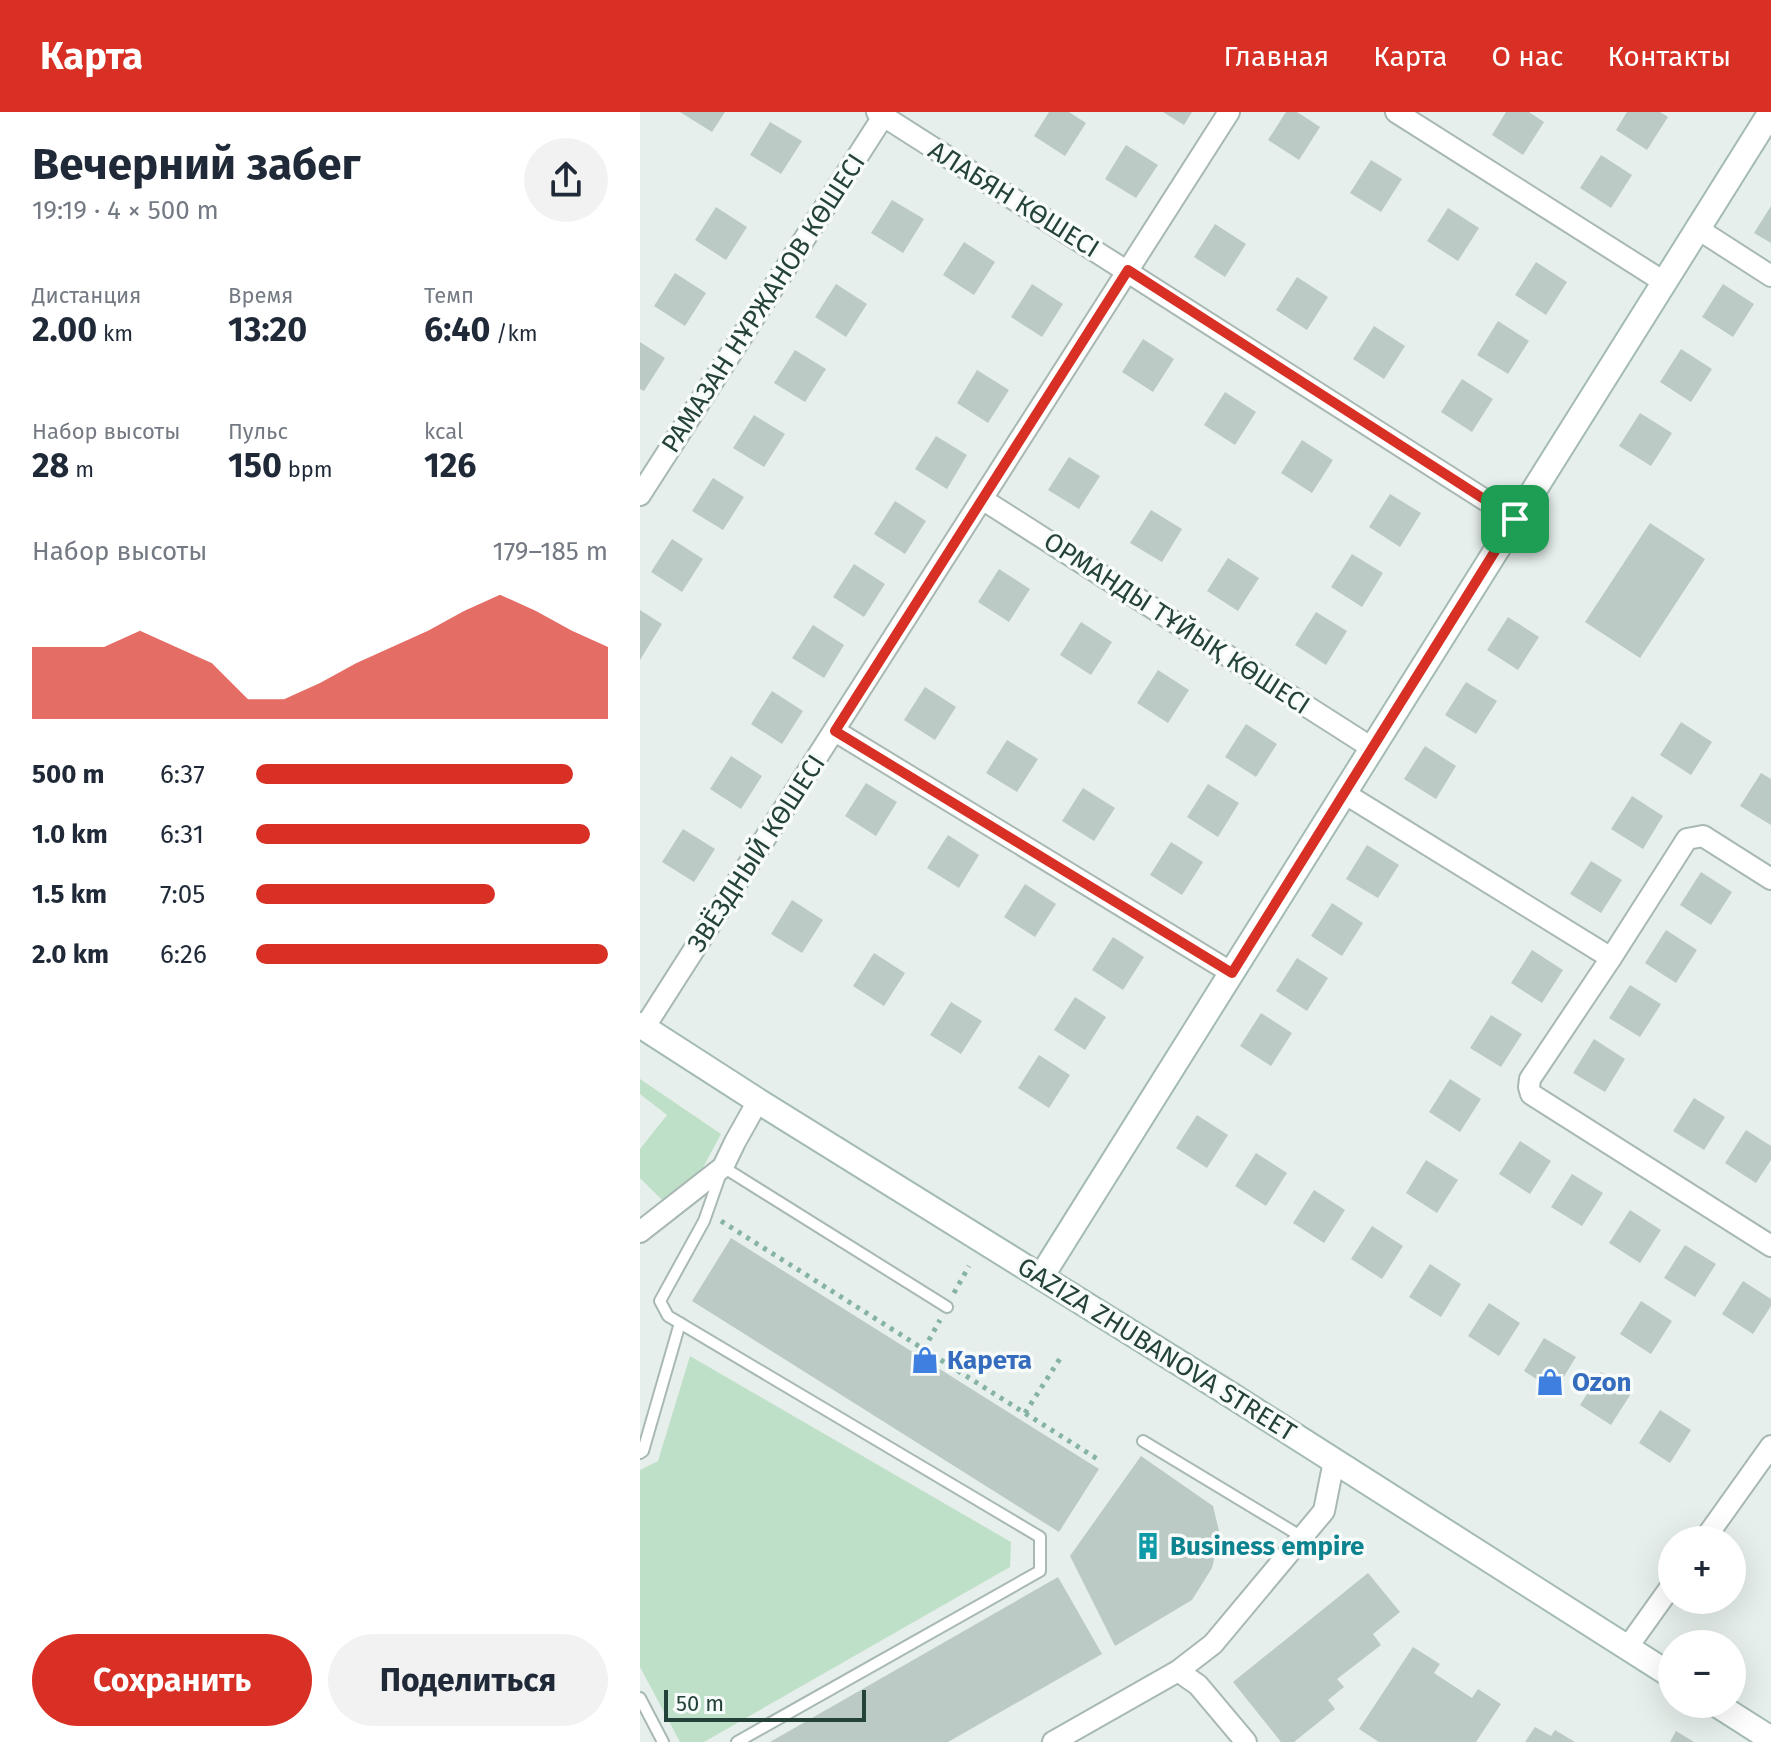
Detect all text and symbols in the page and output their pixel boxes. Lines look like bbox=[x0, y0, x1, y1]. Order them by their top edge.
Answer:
text: Карта bbox=[40, 33, 143, 79]
text: Главная bbox=[1223, 40, 1329, 73]
text: Карта bbox=[1373, 40, 1447, 73]
text: О нас bbox=[1491, 40, 1563, 73]
text: Контакты bbox=[1607, 40, 1731, 73]
street label: АЛАБЯН КӨШЕСІ bbox=[923, 135, 1105, 264]
text: Вечерний забег bbox=[32, 138, 361, 191]
button: share bbox=[524, 138, 608, 222]
street label: РАМАЗАН НҰРЖАНОВ КӨШЕСІ bbox=[655, 148, 872, 459]
text: 19:19 · 4 × 500 m bbox=[32, 195, 219, 226]
text: Дистанция bbox=[32, 282, 141, 309]
text: Время bbox=[228, 282, 293, 309]
text: Темп bbox=[424, 282, 474, 309]
text: 2.00 bbox=[32, 309, 97, 350]
text: 13:20 bbox=[228, 309, 307, 350]
text: 6:40 bbox=[424, 309, 490, 350]
text: km bbox=[97, 320, 133, 347]
text: /km bbox=[490, 320, 538, 347]
text: Набор высоты bbox=[32, 418, 180, 445]
text: Пульс bbox=[228, 418, 288, 445]
text: kcal bbox=[424, 418, 464, 445]
text: 28 bbox=[32, 445, 69, 486]
text: 150 bbox=[228, 445, 282, 486]
text: 126 bbox=[424, 445, 477, 486]
text: m bbox=[69, 456, 94, 483]
text: bpm bbox=[282, 456, 333, 483]
pin bbox=[1481, 485, 1549, 553]
icon: arrive bbox=[1493, 497, 1537, 541]
street label: ОРМАНДЫ ТҰЙЫҚ КӨШЕСІ bbox=[1038, 526, 1316, 721]
text: Набор высоты bbox=[32, 536, 207, 567]
text: 179–185 m bbox=[493, 536, 608, 567]
street label: ЗВЁЗДНЫЙ КӨШЕСІ bbox=[681, 749, 832, 958]
text: 500 m bbox=[32, 759, 105, 790]
text: 6:37 bbox=[160, 759, 205, 790]
text: 1.0 km bbox=[32, 819, 108, 850]
text: 6:31 bbox=[160, 819, 204, 850]
text: 1.5 km bbox=[32, 879, 107, 910]
text: 7:05 bbox=[160, 879, 205, 910]
text: 2.0 km bbox=[32, 939, 109, 970]
text: 6:26 bbox=[160, 939, 207, 970]
street label: GAZIZA ZHUBANOVA STREET bbox=[1012, 1251, 1302, 1448]
shop icon: Карета bbox=[910, 1345, 940, 1375]
place label: Карета bbox=[947, 1345, 1032, 1376]
shop icon: Ozon bbox=[1535, 1367, 1565, 1397]
place label: Ozon bbox=[1572, 1367, 1632, 1398]
map controls bbox=[1658, 1526, 1746, 1718]
button: + bbox=[1658, 1526, 1746, 1614]
building icon: Business empire bbox=[1133, 1531, 1163, 1561]
place label: Business empire bbox=[1170, 1531, 1364, 1562]
button: − bbox=[1658, 1630, 1746, 1718]
button: Сохранить bbox=[32, 1634, 312, 1726]
button: Поделиться bbox=[328, 1634, 608, 1726]
scale bar bbox=[664, 1686, 866, 1722]
text: 50 m bbox=[676, 1690, 724, 1717]

